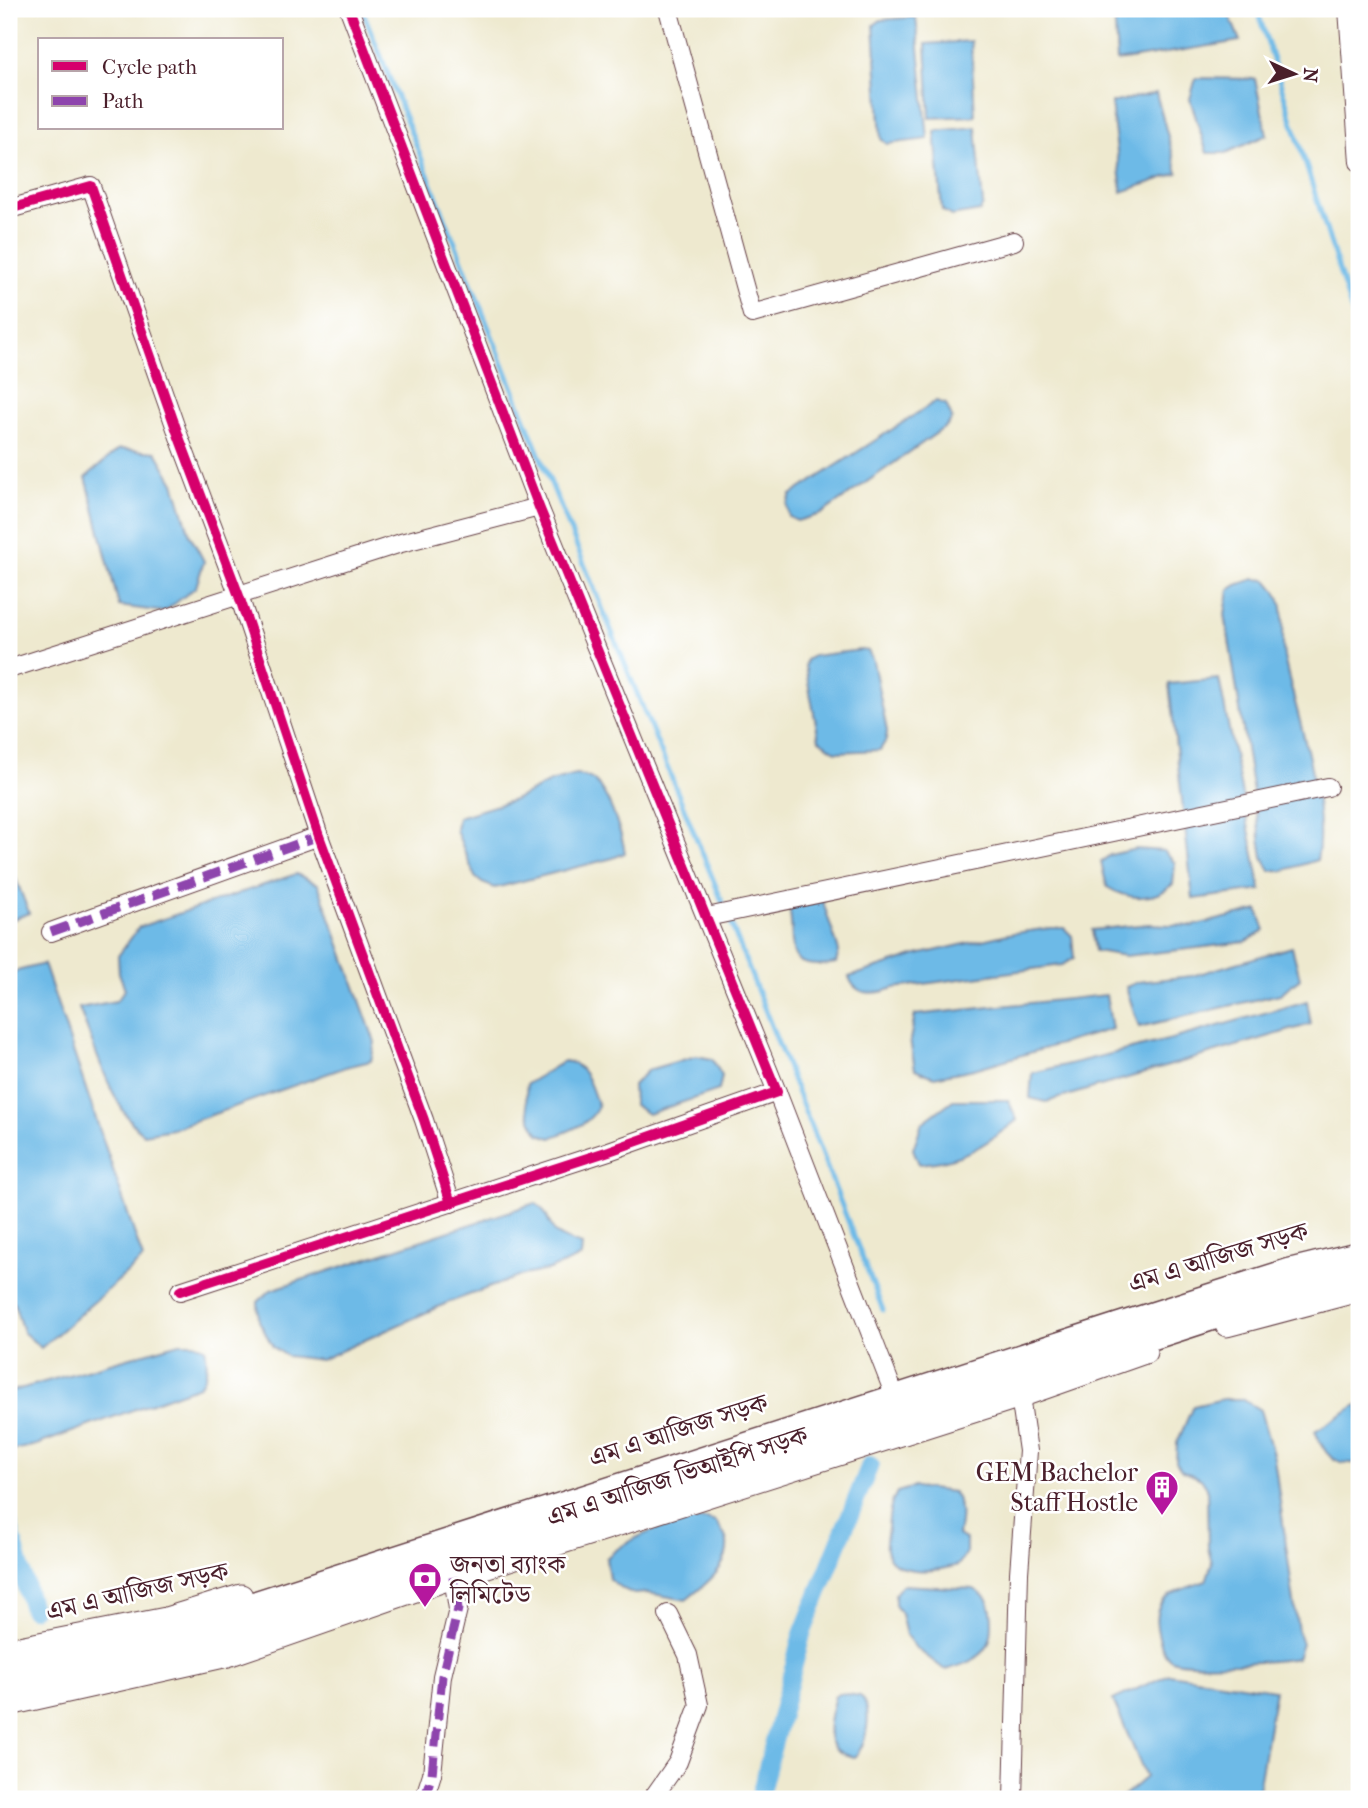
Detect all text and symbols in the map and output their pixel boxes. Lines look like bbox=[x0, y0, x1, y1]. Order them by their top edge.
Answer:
legend bbox=[38, 38, 284, 130]
north arrow bbox=[1260, 38, 1330, 108]
text: Cycle path bbox=[102, 55, 197, 79]
text: N bbox=[1298, 67, 1321, 84]
text: Path bbox=[102, 89, 144, 113]
street label: এম এ আজিজ সড়ক bbox=[1125, 1215, 1313, 1300]
street label: এম এ আজিজ সড়ক bbox=[585, 1386, 773, 1474]
street label: এম এ আজিজ ভিআইপি সড়ক bbox=[543, 1419, 813, 1533]
place label: GEM Bachelor Staff Hostle bbox=[976, 1457, 1138, 1518]
building icon: GEM Bachelor Staff Hostle bbox=[1143, 1468, 1181, 1517]
place label: জনতা ব্যাংক লিমিটেড bbox=[449, 1549, 567, 1610]
street label: এম এ আজিজ সড়ক bbox=[43, 1555, 233, 1628]
bank icon: জনতা ব্যাংক লিমিটেড bbox=[406, 1560, 444, 1609]

